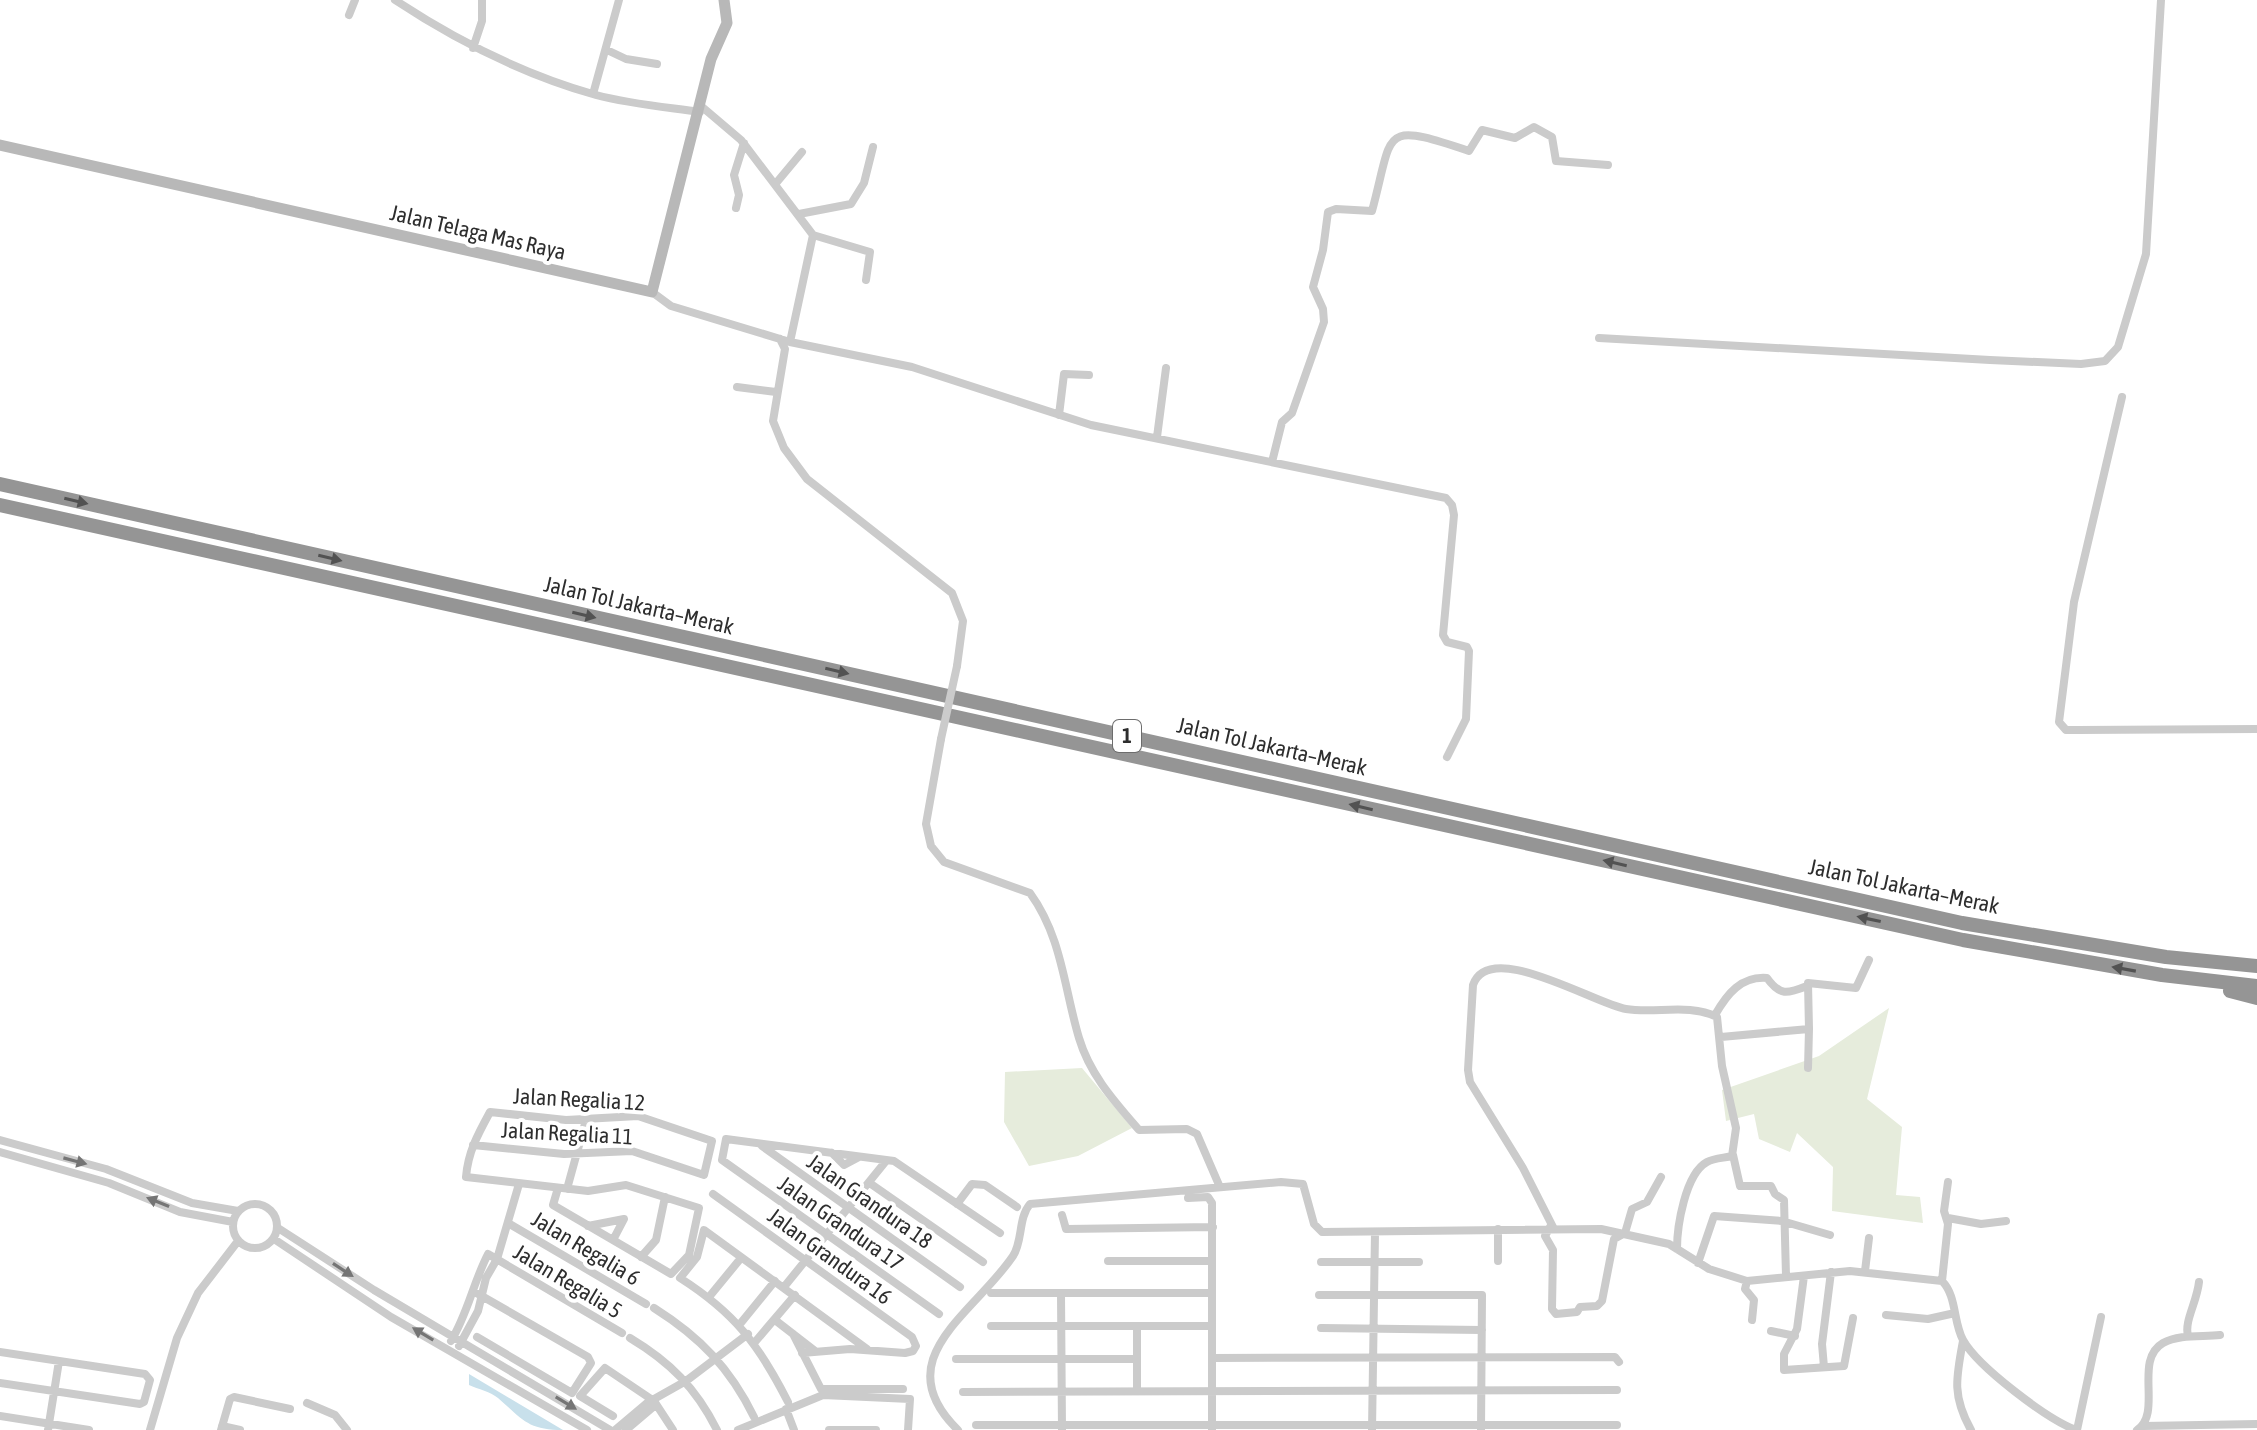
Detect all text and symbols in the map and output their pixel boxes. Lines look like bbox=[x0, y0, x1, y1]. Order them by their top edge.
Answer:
street label: Jalan Telaga Mas Raya bbox=[388, 199, 568, 265]
one-way arrow bbox=[64, 495, 89, 508]
one-way arrow bbox=[318, 552, 343, 565]
street label: Jalan Tol Jakarta–Merak bbox=[542, 571, 737, 640]
one-way arrow bbox=[571, 609, 596, 622]
one-way arrow bbox=[825, 665, 850, 678]
street label: Jalan Tol Jakarta–Merak bbox=[1175, 712, 1370, 781]
road number: 1 bbox=[1113, 720, 1141, 752]
one-way arrow bbox=[1349, 800, 1374, 813]
street label: Jalan Tol Jakarta–Merak bbox=[1806, 853, 2002, 919]
one-way arrow bbox=[1602, 856, 1627, 869]
one-way arrow bbox=[1856, 912, 1881, 925]
one-way arrow bbox=[2111, 962, 2136, 974]
street label: Jalan Regalia 12 bbox=[512, 1083, 646, 1115]
street label: Jalan Regalia 11 bbox=[500, 1117, 634, 1149]
street label: Jalan Grandura 18 bbox=[802, 1148, 938, 1254]
one-way arrow bbox=[63, 1155, 88, 1167]
street label: Jalan Grandura 17 bbox=[773, 1170, 909, 1276]
one-way arrow bbox=[146, 1195, 170, 1208]
street label: Jalan Grandura 16 bbox=[763, 1202, 897, 1310]
street label: Jalan Regalia 6 bbox=[527, 1206, 645, 1290]
street label: Jalan Regalia 5 bbox=[509, 1239, 627, 1323]
one-way arrow bbox=[332, 1263, 354, 1277]
one-way arrow bbox=[412, 1327, 434, 1341]
one-way arrow bbox=[555, 1396, 577, 1410]

